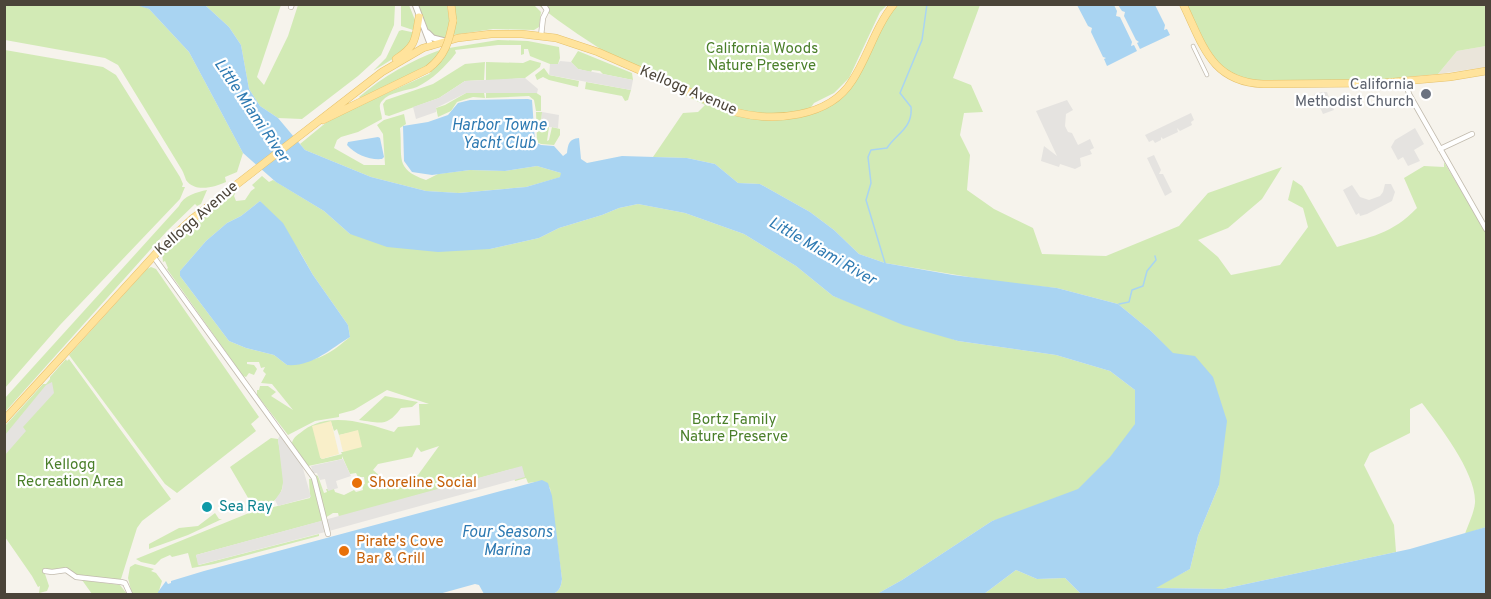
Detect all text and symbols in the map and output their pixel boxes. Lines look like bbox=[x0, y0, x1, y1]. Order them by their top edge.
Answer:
park label: California Woods Nature Preserve bbox=[706, 40, 818, 76]
water label: Little Miami River bbox=[209, 55, 294, 168]
street label: Kellogg Avenue bbox=[636, 62, 740, 120]
place label: California Methodist Church bbox=[1295, 76, 1414, 112]
marker: California Methodist Church bbox=[1419, 87, 1433, 101]
water label: Harbor Towne Yacht Club bbox=[452, 116, 547, 154]
street label: Kellogg Avenue bbox=[152, 178, 242, 260]
water label: Little Miami River bbox=[765, 213, 881, 292]
park label: Bortz Family Nature Preserve bbox=[680, 411, 788, 447]
park label: Kellogg Recreation Area bbox=[17, 456, 123, 492]
place label: Shoreline Social bbox=[369, 474, 477, 493]
marker: Shoreline Social bbox=[350, 476, 364, 490]
place label: Sea Ray bbox=[219, 498, 273, 517]
marker: Sea Ray bbox=[200, 500, 214, 514]
water label: Four Seasons Marina bbox=[461, 523, 553, 561]
place label: Pirate's Cove Bar & Grill bbox=[356, 533, 444, 569]
marker: Pirate's Cove Bar & Grill bbox=[337, 544, 351, 558]

